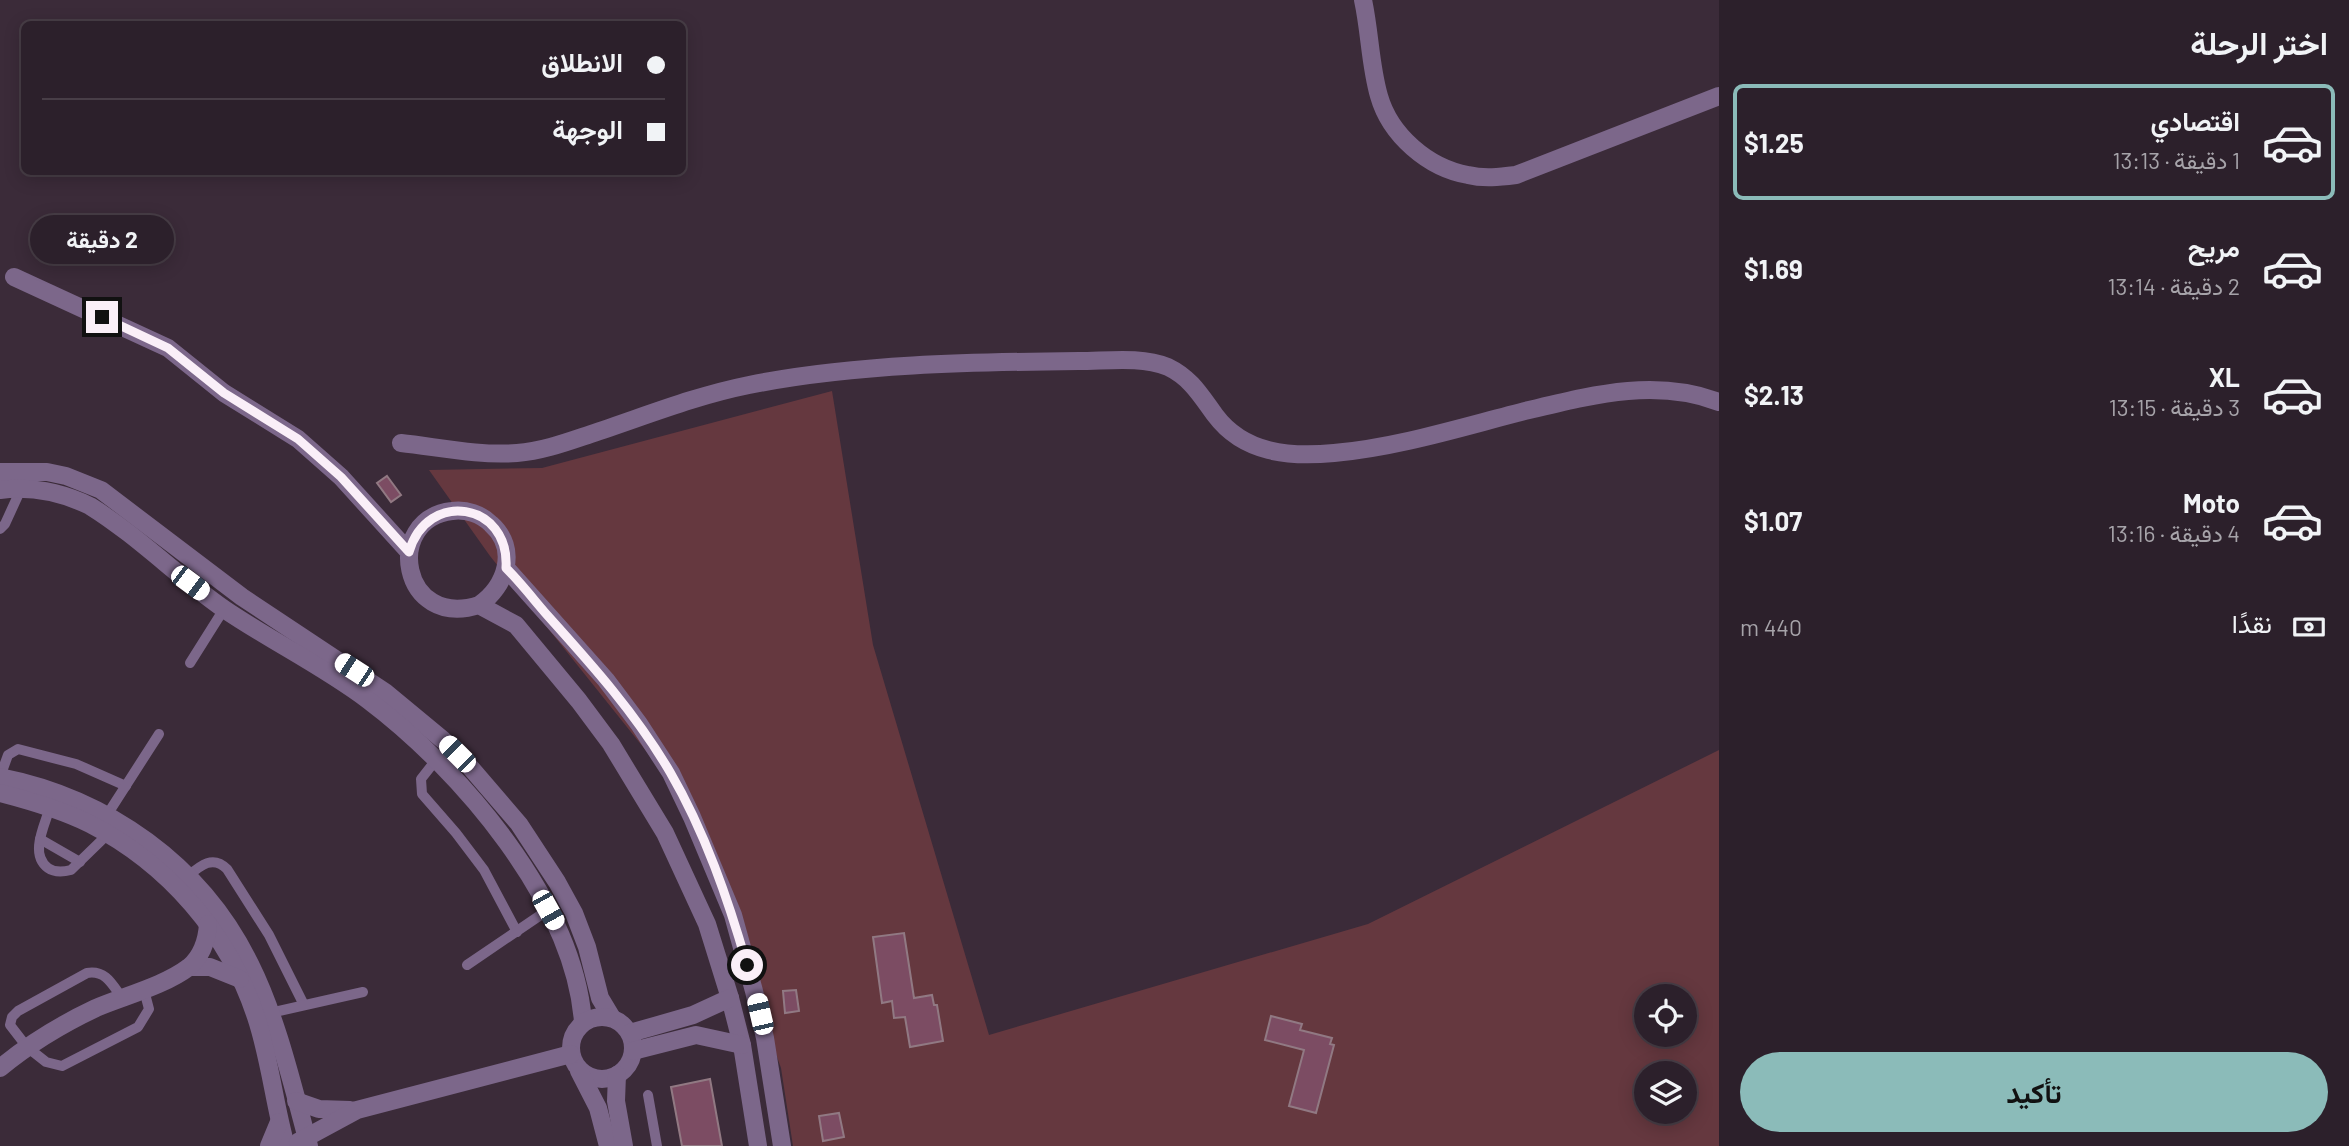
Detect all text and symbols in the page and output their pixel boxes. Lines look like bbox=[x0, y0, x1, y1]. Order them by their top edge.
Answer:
text: اختر الرحلة bbox=[2190, 23, 2328, 61]
text: الانطلاق bbox=[541, 46, 623, 77]
text: اقتصادي bbox=[2151, 105, 2240, 136]
icon: car bbox=[2261, 111, 2324, 174]
text: الوجهة bbox=[552, 113, 623, 144]
text: $1.25 bbox=[1744, 127, 1804, 158]
text: 1 دقيقة · 13:13 bbox=[2112, 146, 2240, 174]
callout: 2 دقيقة bbox=[30, 216, 174, 264]
text: 2 دقيقة bbox=[66, 225, 138, 253]
text: مريح bbox=[2188, 231, 2240, 262]
icon: car bbox=[2261, 237, 2324, 300]
text: $1.69 bbox=[1744, 253, 1803, 284]
text: 2 دقيقة · 13:14 bbox=[2107, 272, 2240, 300]
route end bbox=[86, 301, 118, 333]
text: XL bbox=[2209, 361, 2240, 392]
icon: car bbox=[2261, 363, 2324, 426]
text: $2.13 bbox=[1744, 379, 1804, 410]
text: 3 دقيقة · 13:15 bbox=[2109, 393, 2240, 421]
text: Moto bbox=[2183, 487, 2240, 518]
icon: car bbox=[2261, 489, 2324, 552]
text: $1.07 bbox=[1744, 505, 1802, 536]
text: 4 دقيقة · 13:16 bbox=[2108, 519, 2240, 547]
car bbox=[167, 562, 214, 604]
text: نقدًا bbox=[2232, 607, 2272, 638]
icon: cash bbox=[2290, 608, 2328, 646]
text: 440 m bbox=[1740, 613, 1802, 641]
car bbox=[331, 650, 378, 690]
car bbox=[435, 732, 480, 776]
car bbox=[529, 887, 568, 933]
route start bbox=[731, 949, 763, 981]
map controls bbox=[1634, 984, 1697, 1124]
button: locate bbox=[1634, 984, 1697, 1047]
car bbox=[746, 991, 775, 1037]
button: تأكيد bbox=[1740, 1052, 2328, 1132]
button: layers bbox=[1634, 1061, 1697, 1124]

